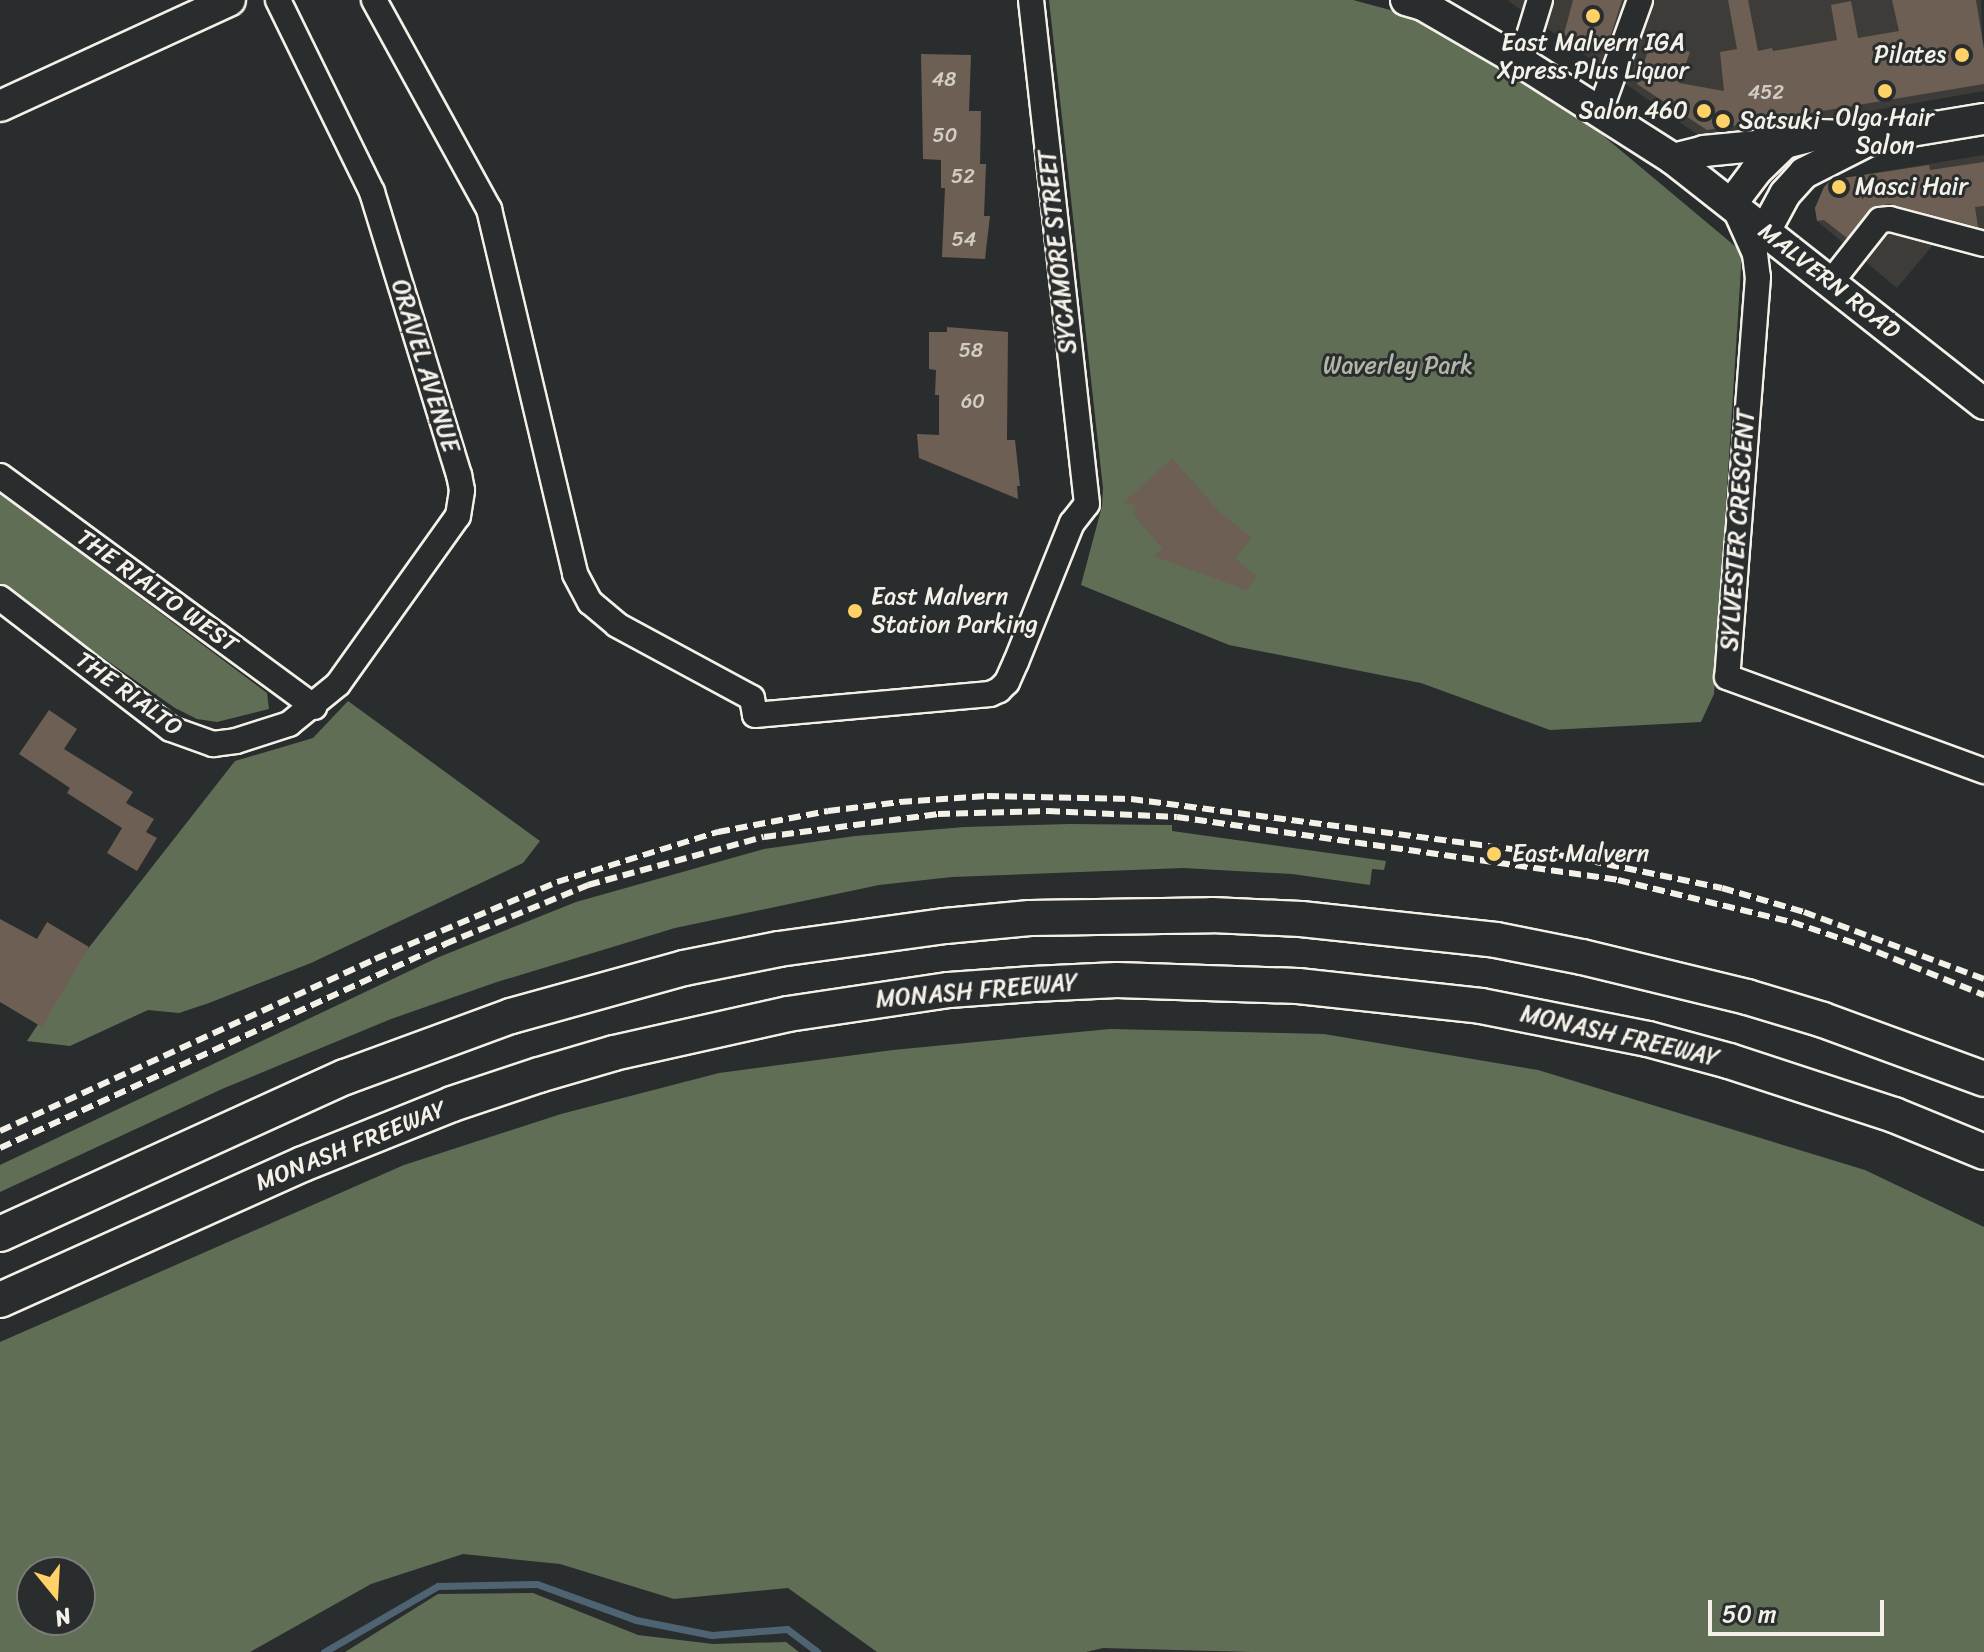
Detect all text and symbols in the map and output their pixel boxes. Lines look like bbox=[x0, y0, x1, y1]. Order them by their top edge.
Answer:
marker: East Malvern IGA Xpress Plus Liquor bbox=[1584, 7, 1602, 25]
place label: East Malvern IGA Xpress Plus Liquor bbox=[1497, 29, 1689, 85]
place label: Pilates bbox=[1874, 41, 1946, 69]
marker: Pilates bbox=[1953, 46, 1971, 64]
house number: 48 bbox=[932, 67, 956, 91]
house number: 452 bbox=[1748, 80, 1784, 104]
marker: Olga Hair Salon bbox=[1876, 82, 1894, 100]
place label: Salon 460 bbox=[1579, 97, 1688, 125]
marker: Salon 460 bbox=[1695, 102, 1713, 120]
place label: Olga Hair Salon bbox=[1836, 104, 1934, 160]
place label: Satsuki bbox=[1739, 107, 1820, 135]
marker: Satsuki bbox=[1714, 112, 1732, 130]
house number: 50 bbox=[933, 123, 957, 147]
street label: SYCAMORE STREET bbox=[1033, 147, 1083, 357]
house number: 52 bbox=[951, 164, 975, 188]
place label: Masci Hair bbox=[1855, 173, 1968, 201]
marker: Masci Hair bbox=[1830, 178, 1848, 196]
street label: MALVERN ROAD bbox=[1752, 217, 1906, 345]
house number: 54 bbox=[952, 227, 976, 251]
street label: ORAVEL AVENUE bbox=[385, 276, 465, 456]
house number: 58 bbox=[959, 338, 983, 362]
park label: Waverley Park bbox=[1323, 352, 1473, 380]
house number: 60 bbox=[961, 389, 985, 413]
street label: SYLVESTER CRESCENT bbox=[1715, 410, 1761, 650]
street label: THE RIALTO WEST bbox=[70, 523, 244, 659]
place label: East Malvern Station Parking bbox=[871, 583, 1038, 639]
marker: East Malvern Station Parking bbox=[846, 602, 864, 620]
street label: THE RIALTO bbox=[69, 645, 189, 743]
place label: East Malvern bbox=[1512, 840, 1650, 868]
marker: East Malvern bbox=[1483, 843, 1505, 865]
street label: MONASH FREEWAY bbox=[873, 968, 1081, 1014]
street label: MONASH FREEWAY bbox=[1516, 999, 1724, 1073]
street label: MONASH FREEWAY bbox=[250, 1094, 452, 1198]
north arrow bbox=[16, 1556, 96, 1636]
scale bar bbox=[1712, 1584, 1888, 1634]
text: 50 m bbox=[1722, 1593, 1777, 1635]
text: N bbox=[50, 1596, 76, 1638]

